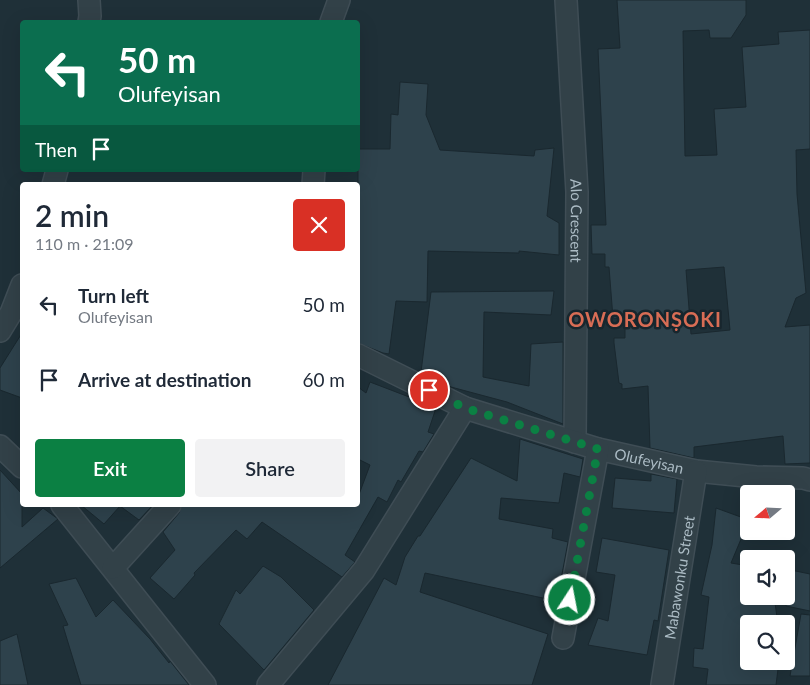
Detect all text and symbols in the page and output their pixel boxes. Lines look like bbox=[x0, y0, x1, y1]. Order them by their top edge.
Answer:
text: 50 m bbox=[118, 38, 196, 80]
icon: left bbox=[35, 40, 100, 105]
text: Olufeyisan bbox=[118, 80, 221, 107]
icon: arrive bbox=[87, 135, 115, 163]
text: Then bbox=[35, 138, 77, 161]
street label: Alo Crescent bbox=[567, 178, 586, 263]
text: 2 min bbox=[35, 197, 109, 233]
button: close bbox=[293, 199, 345, 251]
text: 110 m · 21:09 bbox=[35, 234, 134, 253]
text: Turn left bbox=[78, 284, 149, 307]
icon: left bbox=[35, 291, 63, 319]
text: 50 m bbox=[302, 293, 345, 316]
text: Olufeyisan bbox=[78, 307, 153, 326]
district label: OWORONṢOKI bbox=[568, 307, 722, 331]
icon: arrive bbox=[35, 366, 63, 394]
text: Arrive at destination bbox=[78, 368, 251, 391]
text: 60 m bbox=[302, 368, 345, 391]
pin bbox=[408, 369, 450, 411]
icon: arrive bbox=[415, 376, 443, 404]
button: Exit bbox=[35, 439, 185, 497]
button: Share bbox=[195, 439, 345, 497]
street label: Olufeyisan bbox=[613, 444, 685, 477]
north arrow bbox=[740, 485, 795, 540]
map controls bbox=[740, 485, 795, 670]
street label: Mabawonku Street bbox=[660, 514, 698, 640]
button: sound bbox=[740, 550, 795, 605]
position arrow bbox=[543, 573, 595, 625]
button: search bbox=[740, 615, 795, 670]

